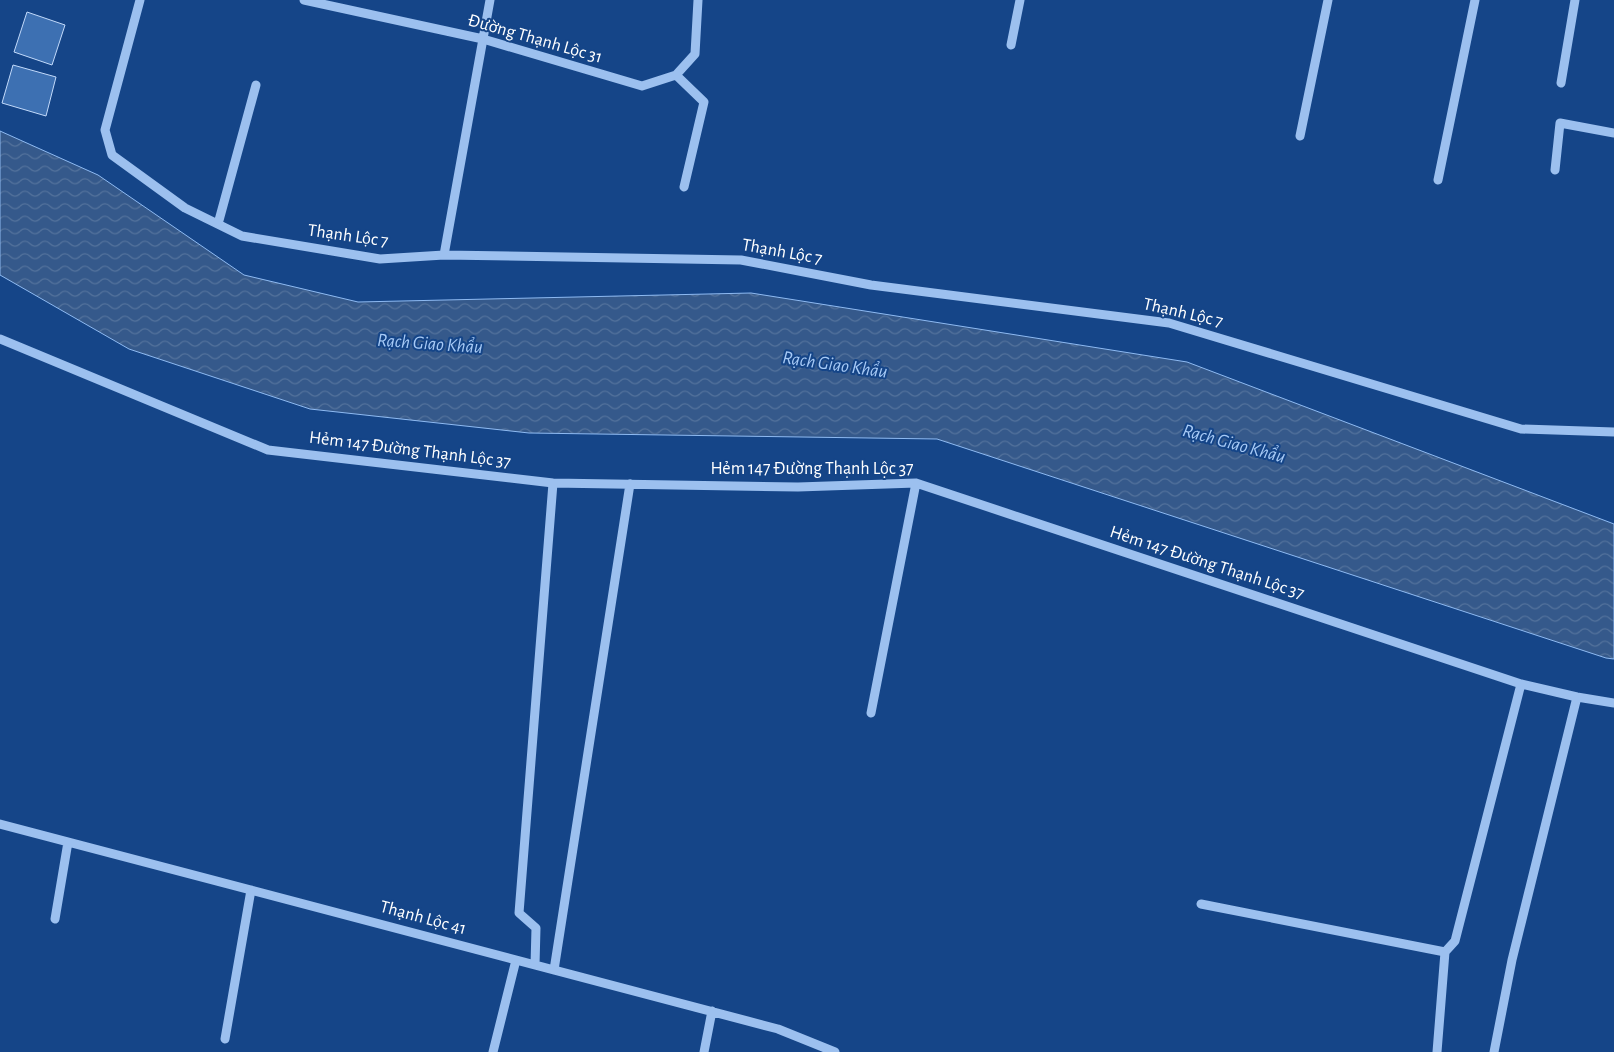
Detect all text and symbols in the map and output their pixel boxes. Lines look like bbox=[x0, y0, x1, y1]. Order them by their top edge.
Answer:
street label: Đường Thạnh Lộc 31 bbox=[466, 11, 604, 67]
street label: Thạnh Lộc 7 bbox=[307, 221, 389, 251]
street label: Thạnh Lộc 7 bbox=[740, 236, 824, 268]
street label: Thạnh Lộc 7 bbox=[1141, 295, 1225, 331]
water label: Rạch Giao Khẩu bbox=[377, 330, 484, 357]
water label: Rạch Giao Khẩu bbox=[781, 347, 889, 382]
water label: Rạch Giao Khẩu bbox=[1180, 420, 1288, 467]
street label: Hẻm 147 Đường Thạnh Lộc 37 bbox=[308, 429, 512, 471]
street label: Hẻm 147 Đường Thạnh Lộc 37 bbox=[710, 460, 914, 478]
street label: Hẻm 147 Đường Thạnh Lộc 37 bbox=[1108, 523, 1306, 603]
street label: Thạnh Lộc 41 bbox=[378, 898, 468, 938]

